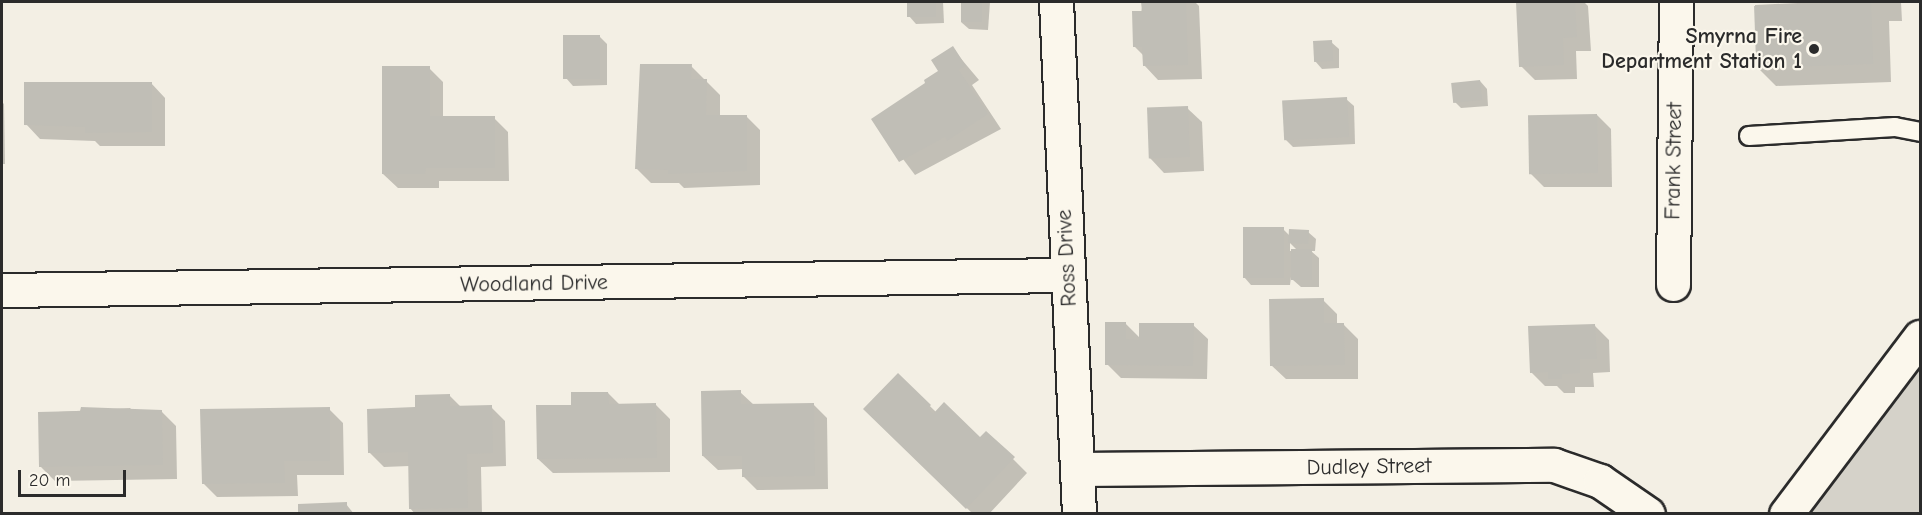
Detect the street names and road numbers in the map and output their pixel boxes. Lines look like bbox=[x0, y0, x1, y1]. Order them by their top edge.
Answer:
street label: Frank Street bbox=[1660, 102, 1688, 220]
street label: Ross Drive bbox=[1051, 209, 1083, 307]
street label: Woodland Drive bbox=[460, 270, 608, 298]
street label: Dudley Street bbox=[1306, 453, 1432, 481]

